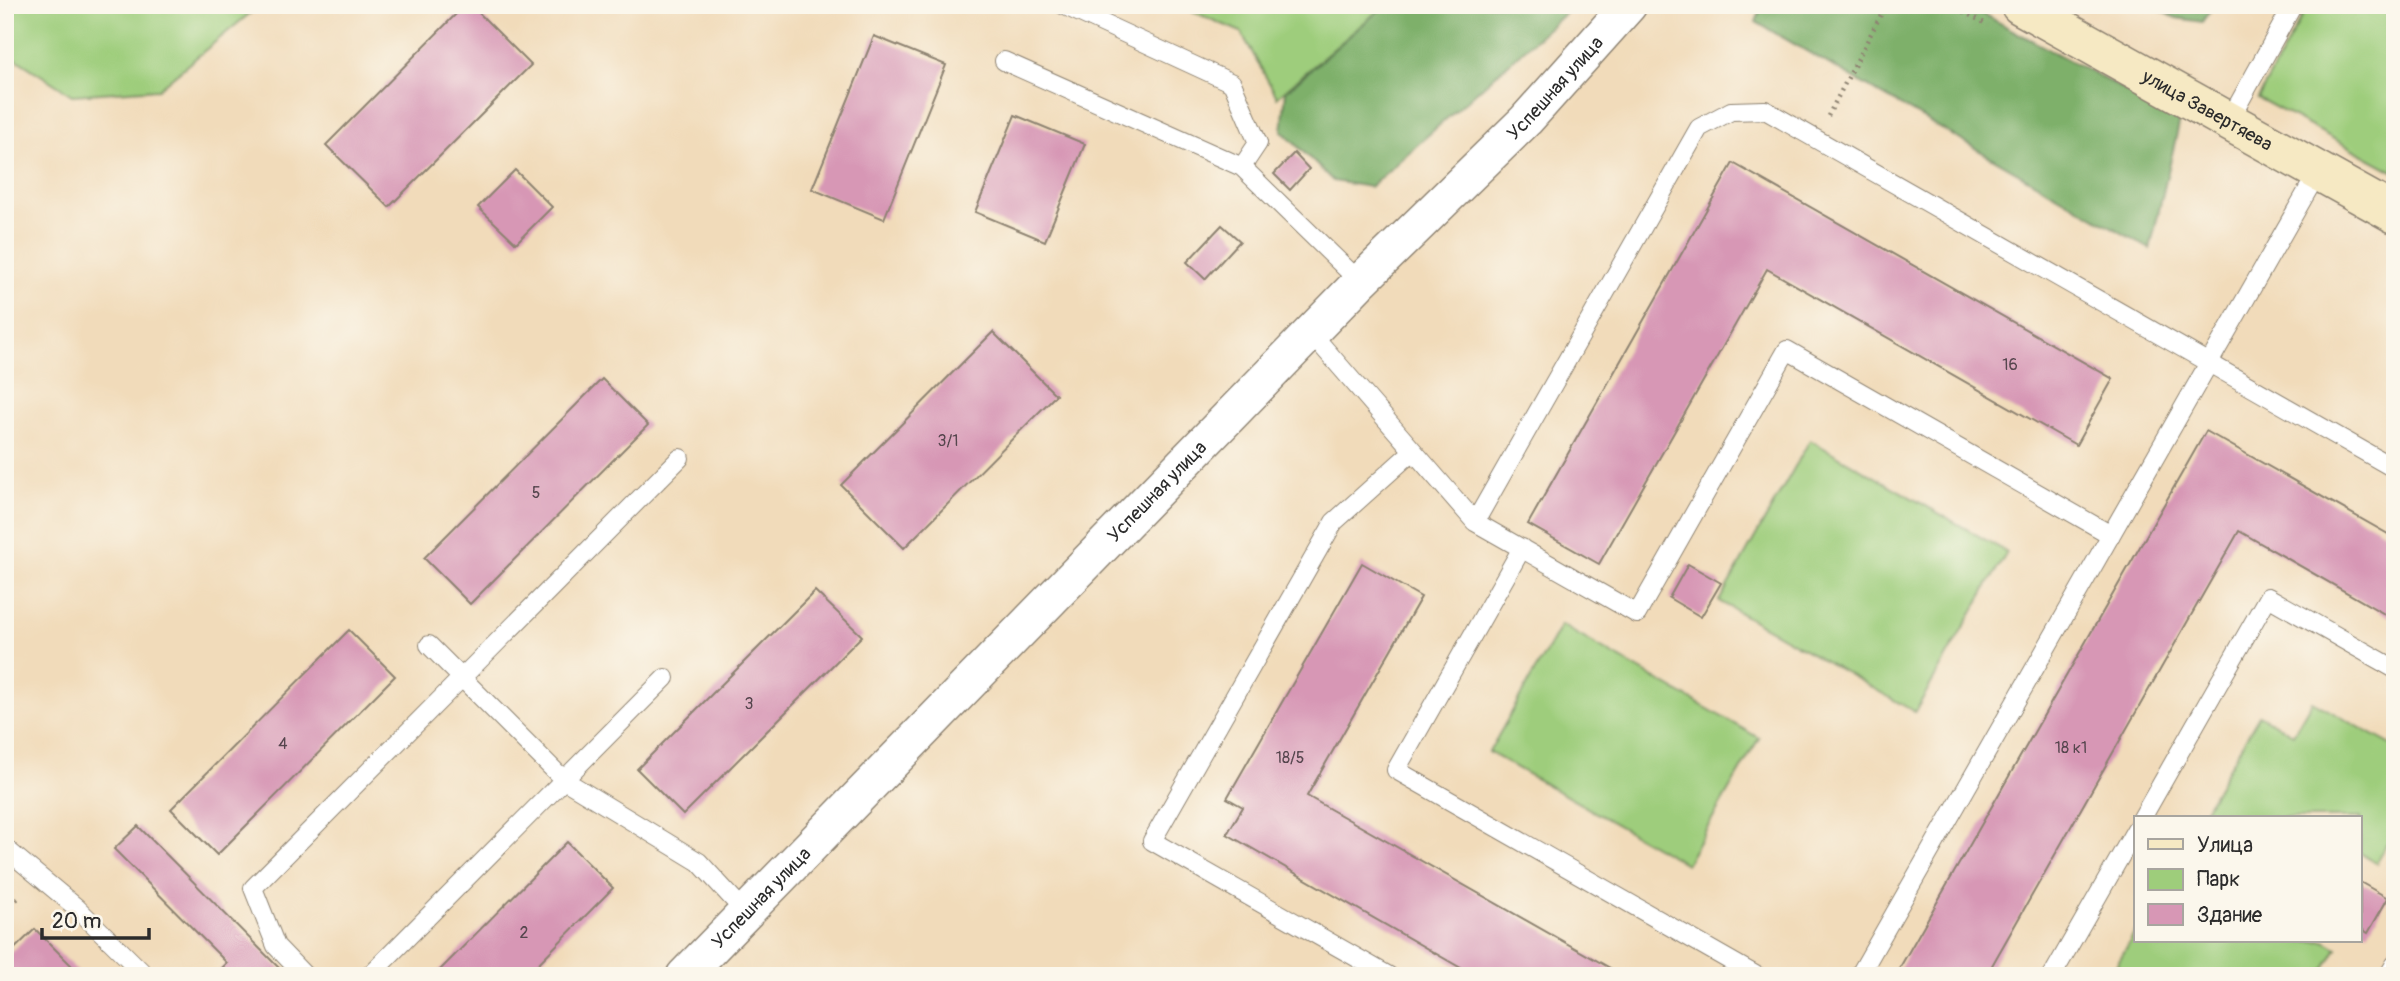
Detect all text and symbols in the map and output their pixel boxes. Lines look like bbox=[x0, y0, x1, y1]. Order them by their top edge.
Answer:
street label: Успешная улица bbox=[1502, 31, 1609, 145]
street label: улица Завертяева bbox=[2137, 64, 2277, 157]
house number: 16 bbox=[2002, 355, 2018, 375]
house number: 3/1 bbox=[938, 431, 958, 451]
street label: Успешная улица bbox=[1102, 436, 1212, 548]
house number: 5 bbox=[532, 483, 540, 503]
house number: 3 bbox=[745, 694, 754, 714]
house number: 4 bbox=[278, 734, 288, 754]
house number: 18 к1 bbox=[2055, 738, 2087, 758]
house number: 18/5 bbox=[1276, 748, 1304, 768]
legend bbox=[2134, 816, 2362, 942]
text: Улица bbox=[2197, 832, 2253, 859]
street label: Успешная улица bbox=[707, 842, 816, 954]
text: Парк bbox=[2197, 866, 2240, 893]
scale bar bbox=[42, 897, 149, 941]
text: Здание bbox=[2197, 902, 2263, 929]
text: 20 m bbox=[52, 908, 101, 935]
house number: 2 bbox=[520, 923, 529, 943]

